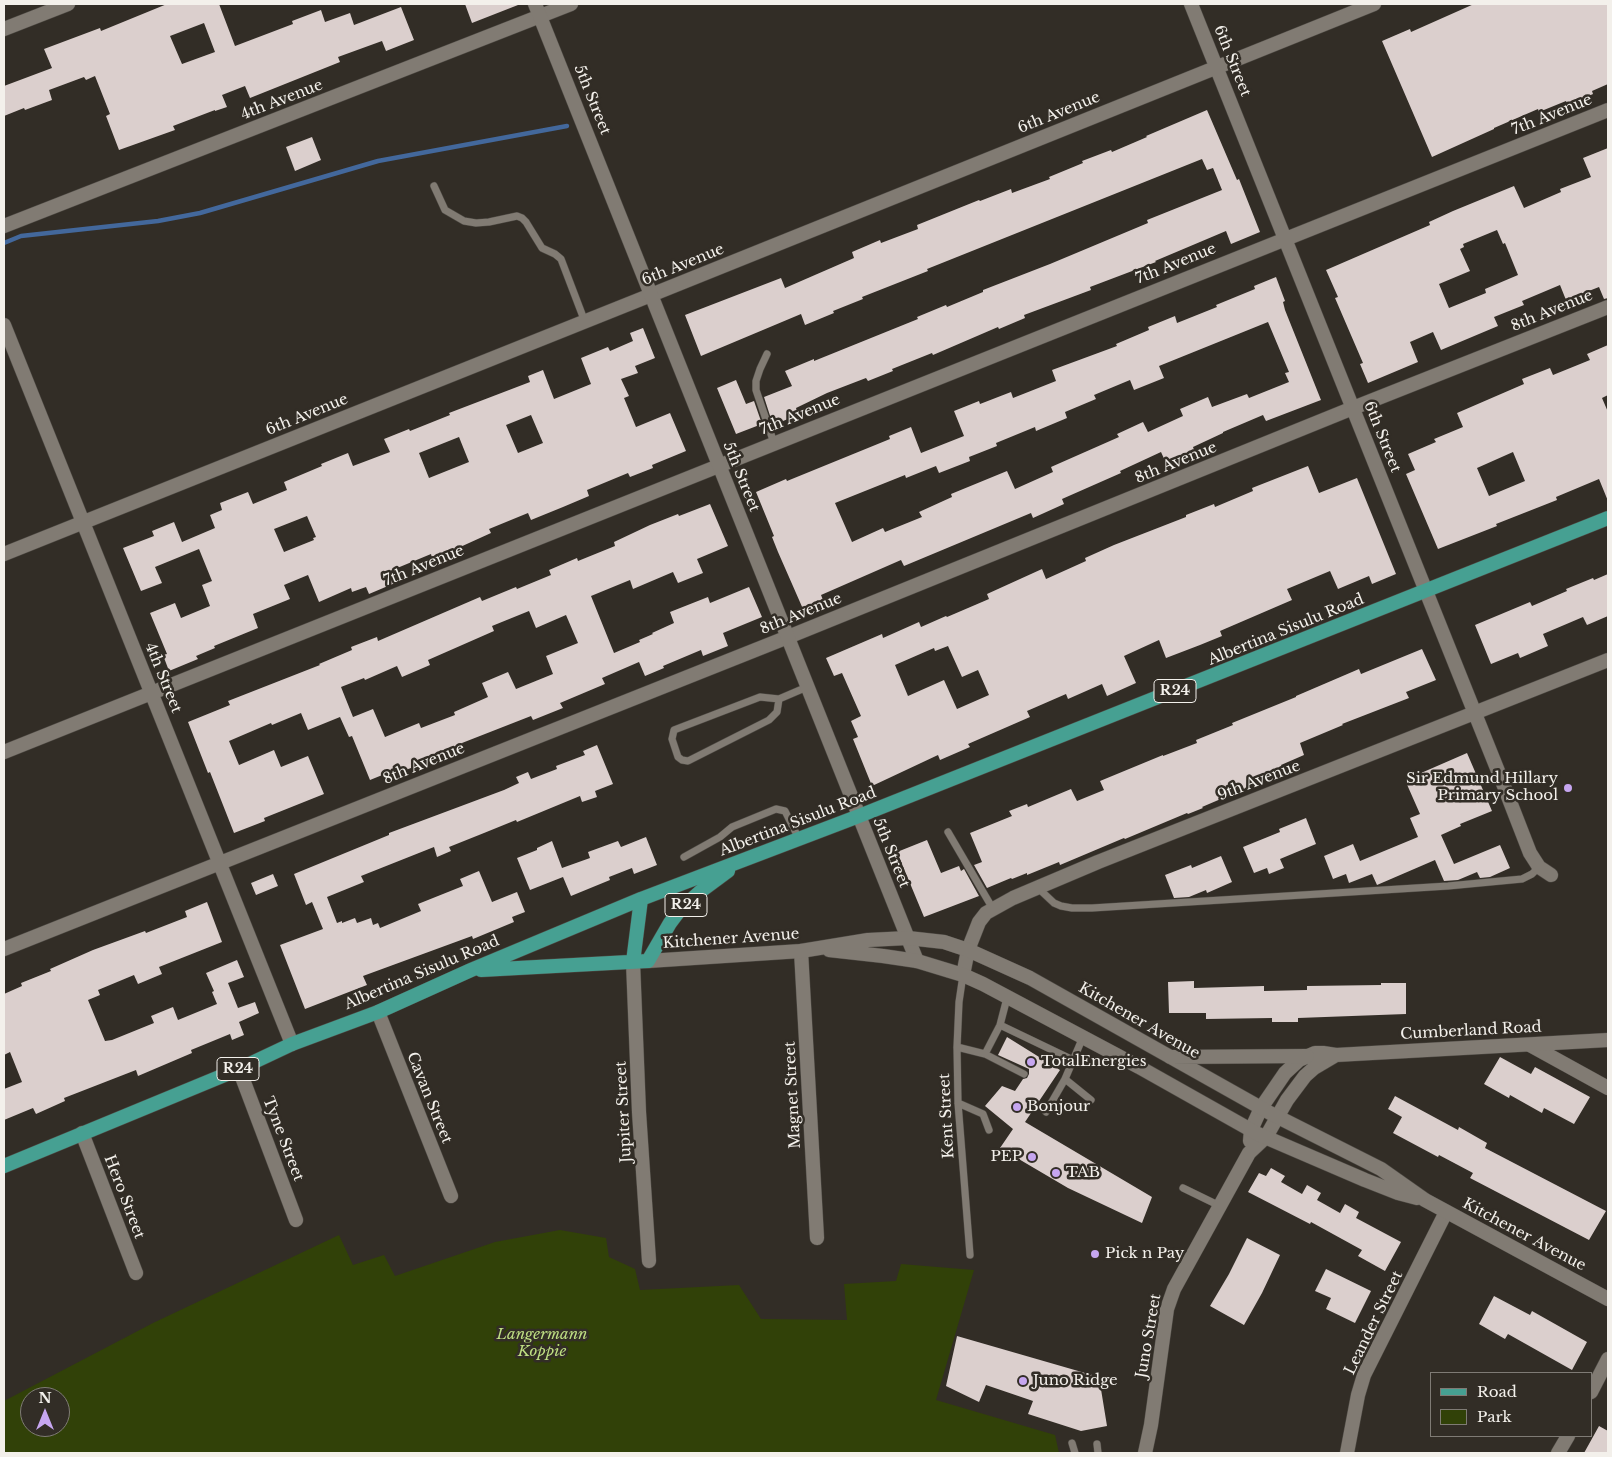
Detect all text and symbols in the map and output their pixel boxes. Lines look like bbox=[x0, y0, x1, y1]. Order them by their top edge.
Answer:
street label: 6th Street bbox=[1210, 23, 1254, 99]
street label: 5th Street bbox=[570, 62, 614, 138]
street label: 4th Avenue bbox=[239, 76, 325, 124]
street label: 6th Avenue bbox=[1015, 88, 1103, 138]
street label: 7th Avenue bbox=[1509, 91, 1595, 139]
street label: 6th Avenue bbox=[639, 240, 727, 290]
street label: 7th Avenue bbox=[1133, 240, 1219, 288]
street label: 8th Avenue bbox=[1509, 286, 1595, 336]
street label: 6th Avenue bbox=[263, 390, 351, 440]
street label: 7th Avenue bbox=[757, 391, 843, 439]
street label: 6th Street bbox=[1360, 399, 1404, 475]
street label: 8th Avenue bbox=[1133, 438, 1219, 488]
street label: 5th Street bbox=[719, 439, 763, 515]
street label: 7th Avenue bbox=[381, 542, 467, 590]
street label: 8th Avenue bbox=[758, 589, 844, 639]
street label: Albertina Sisulu Road bbox=[1205, 590, 1367, 670]
street label: 4th Street bbox=[141, 640, 185, 716]
road number: R24 bbox=[1154, 679, 1196, 702]
street label: 8th Avenue bbox=[381, 739, 467, 789]
street label: 9th Avenue bbox=[1215, 757, 1303, 805]
place label: Sir Edmund Hillary Primary School bbox=[1406, 770, 1558, 805]
marker: Sir Edmund Hillary Primary School bbox=[1562, 782, 1574, 794]
street label: Albertina Sisulu Road bbox=[717, 784, 879, 860]
street label: 5th Street bbox=[869, 815, 913, 891]
road number: R24 bbox=[665, 894, 707, 916]
street label: Kitchener Avenue bbox=[662, 925, 800, 953]
street label: Albertina Sisulu Road bbox=[342, 932, 502, 1014]
street label: Kitchener Avenue bbox=[1075, 979, 1203, 1063]
street label: Cumberland Road bbox=[1400, 1018, 1542, 1044]
street label: Magnet Street bbox=[781, 1041, 805, 1149]
street label: Cavan Street bbox=[402, 1050, 456, 1146]
place label: TotalEnergies bbox=[1041, 1053, 1147, 1071]
marker: TotalEnergies bbox=[1025, 1056, 1037, 1068]
road number: R24 bbox=[217, 1058, 259, 1080]
street label: Jupiter Street bbox=[612, 1061, 636, 1163]
street label: Kent Street bbox=[936, 1073, 958, 1159]
street label: Tyne Street bbox=[259, 1094, 307, 1184]
place label: Bonjour bbox=[1027, 1098, 1090, 1116]
marker: Bonjour bbox=[1011, 1101, 1023, 1113]
place label: PEP bbox=[991, 1148, 1022, 1166]
marker: PEP bbox=[1026, 1151, 1038, 1163]
street label: Hero Street bbox=[100, 1153, 148, 1241]
place label: TAB bbox=[1066, 1164, 1100, 1182]
marker: TAB bbox=[1050, 1167, 1062, 1179]
street label: Kitchener Avenue bbox=[1459, 1195, 1589, 1275]
place label: Pick n Pay bbox=[1105, 1245, 1184, 1263]
marker: Pick n Pay bbox=[1089, 1248, 1101, 1260]
street label: Leander Street bbox=[1341, 1268, 1407, 1378]
street label: Juno Street bbox=[1133, 1292, 1165, 1380]
park label: Langermann Koppie bbox=[497, 1326, 587, 1361]
place label: Juno Ridge bbox=[1033, 1372, 1118, 1390]
legend bbox=[1430, 1372, 1592, 1437]
marker: Juno Ridge bbox=[1017, 1375, 1029, 1387]
text: Road bbox=[1477, 1382, 1517, 1401]
north arrow bbox=[20, 1387, 70, 1437]
text: N bbox=[38, 1389, 52, 1407]
text: Park bbox=[1477, 1407, 1512, 1426]

